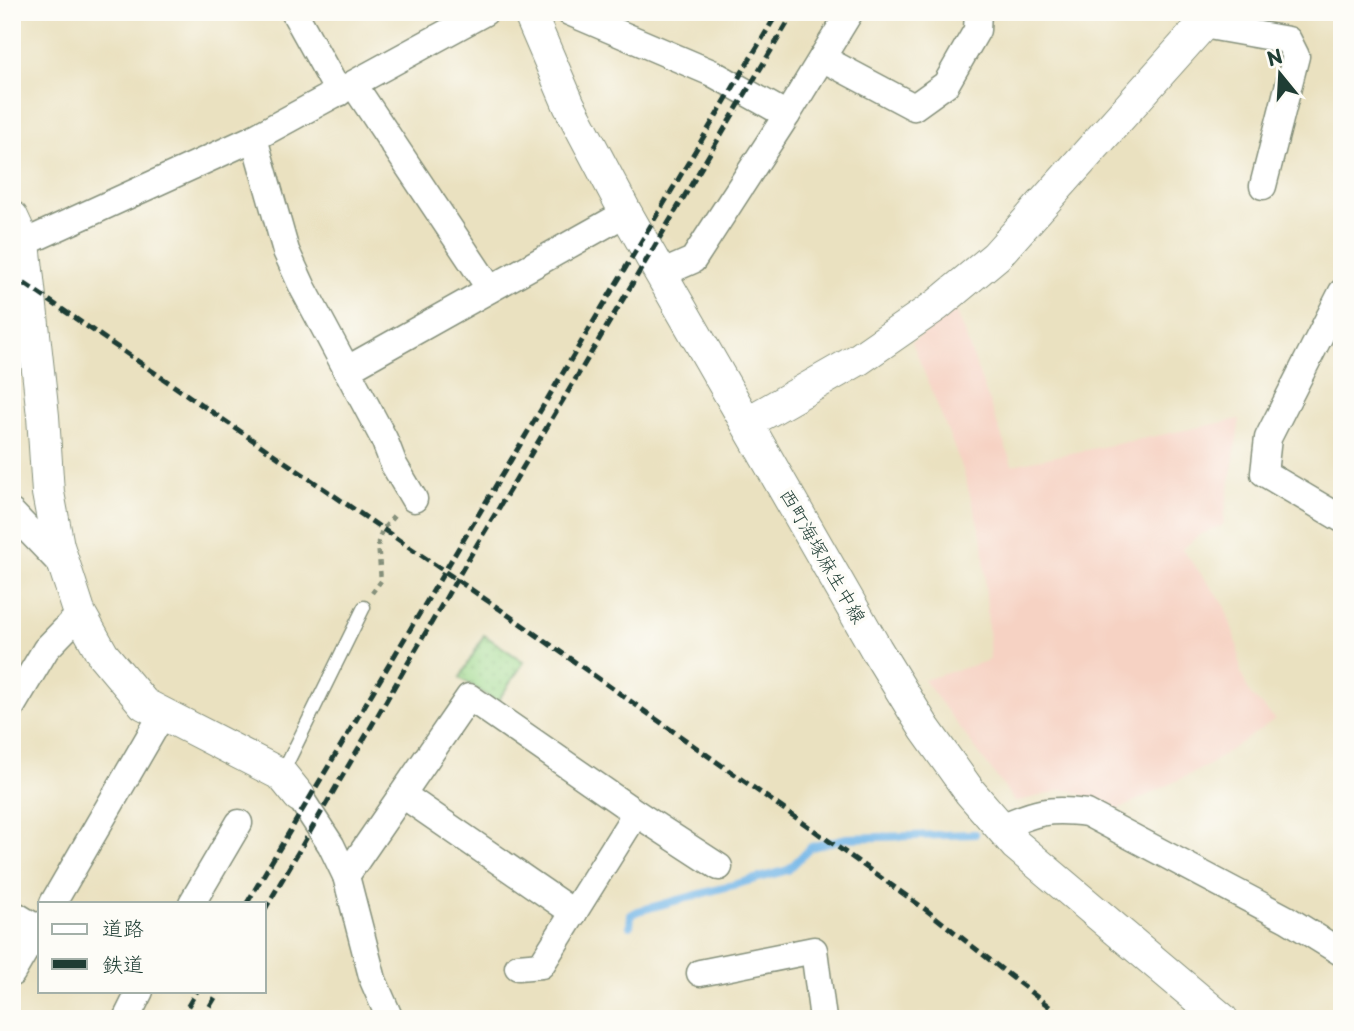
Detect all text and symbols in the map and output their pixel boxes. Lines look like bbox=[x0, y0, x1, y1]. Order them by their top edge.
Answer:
north arrow bbox=[1246, 38, 1316, 108]
text: N bbox=[1263, 41, 1286, 73]
street label: 西町海塚麻生中線 bbox=[774, 483, 874, 628]
legend bbox=[38, 902, 266, 992]
text: 道路 bbox=[102, 911, 144, 943]
text: 鉄道 bbox=[102, 947, 144, 979]

